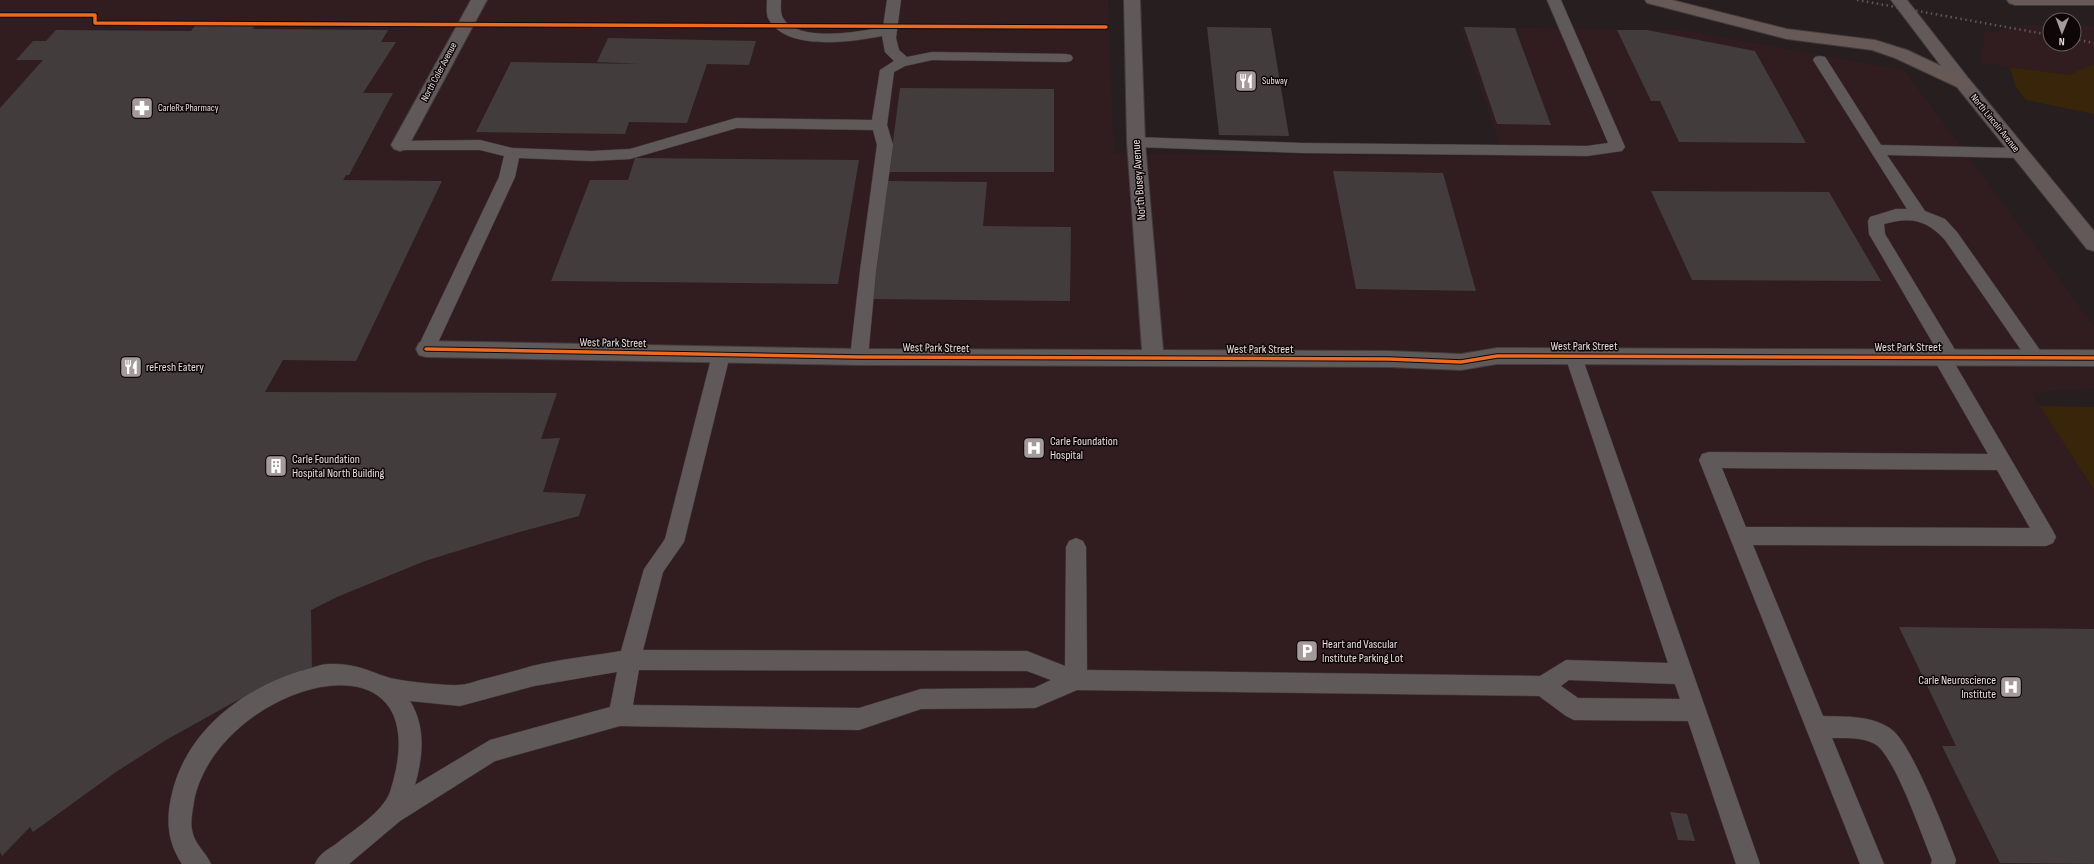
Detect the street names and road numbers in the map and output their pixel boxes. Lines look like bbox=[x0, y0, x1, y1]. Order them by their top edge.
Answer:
street label: North Coler Avenue bbox=[418, 41, 460, 103]
street label: North Lincoln Avenue bbox=[1968, 92, 2022, 154]
street label: North Busey Avenue bbox=[1129, 139, 1149, 221]
street label: West Park Street bbox=[579, 335, 647, 351]
street label: West Park Street bbox=[1550, 339, 1618, 354]
street label: West Park Street bbox=[902, 340, 970, 356]
street label: West Park Street bbox=[1874, 340, 1942, 355]
street label: West Park Street bbox=[1226, 342, 1294, 357]

